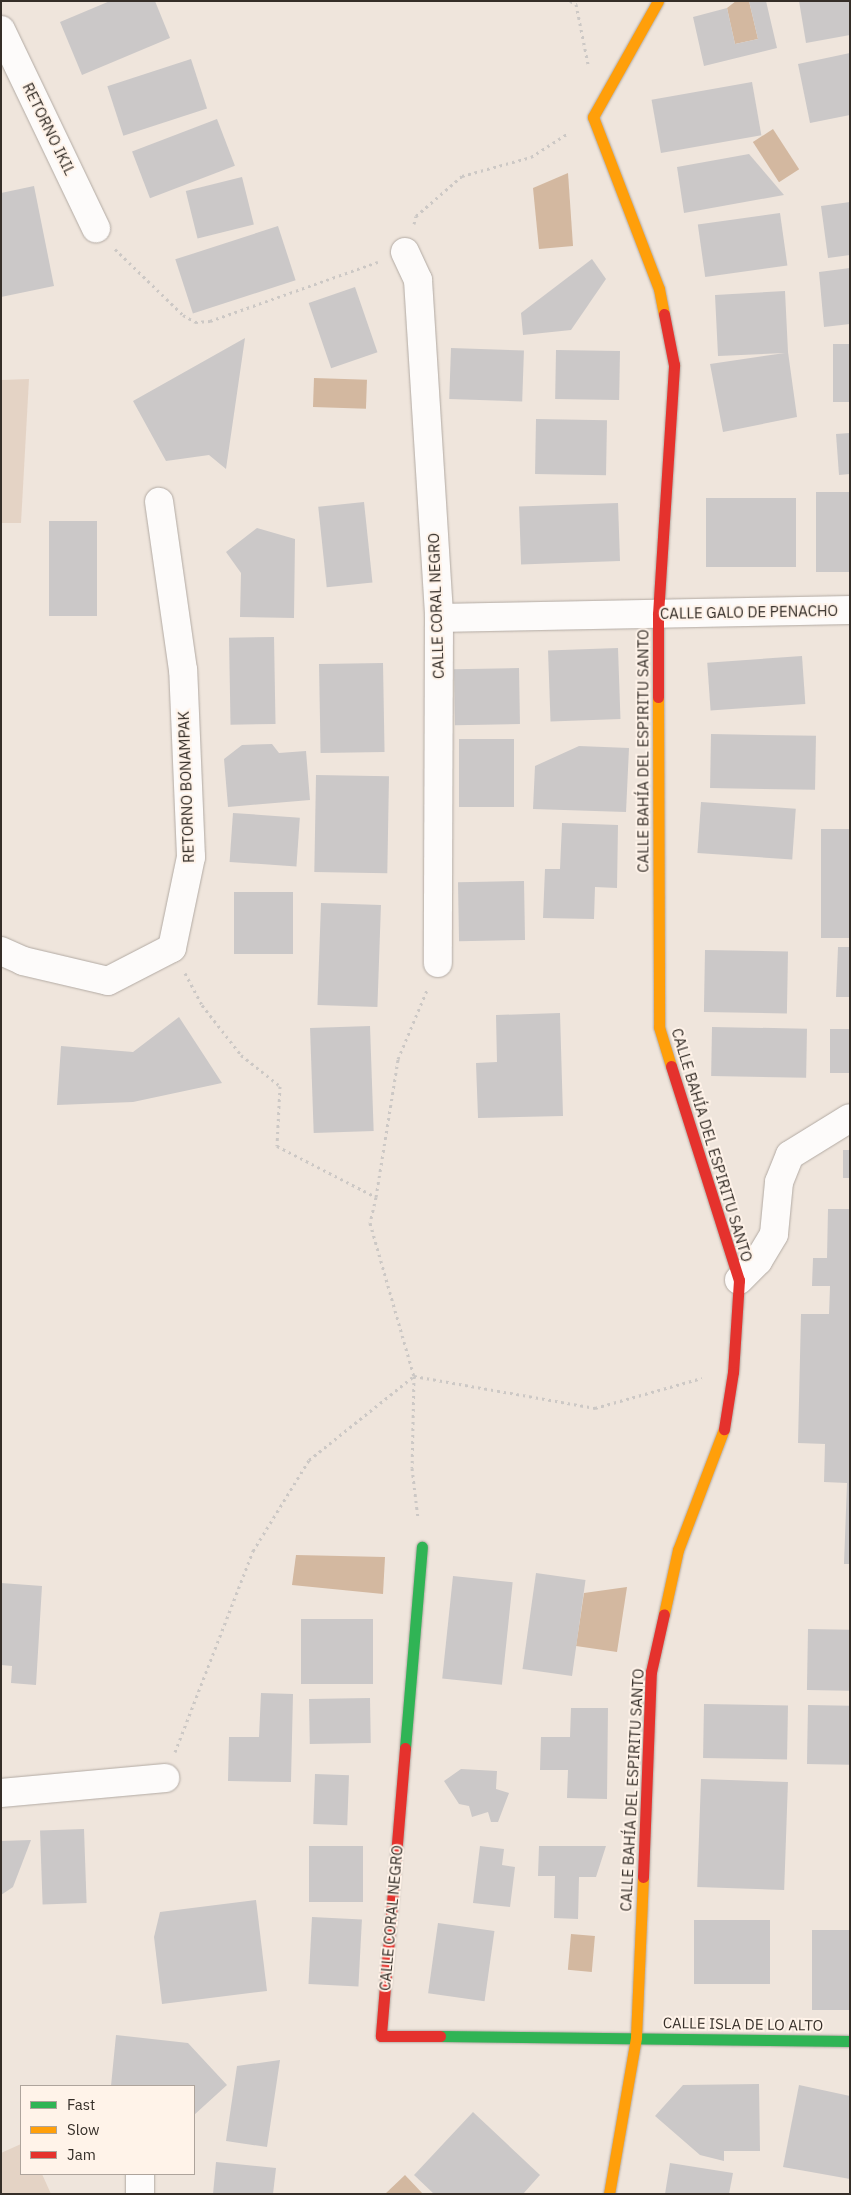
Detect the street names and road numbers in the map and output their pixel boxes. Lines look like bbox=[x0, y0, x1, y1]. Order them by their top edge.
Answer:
street label: RETORNO IKIL bbox=[19, 80, 79, 178]
street label: CALLE CORAL NEGRO bbox=[424, 533, 448, 679]
street label: CALLE GALO DE PENACHO bbox=[660, 601, 838, 623]
street label: CALLE BAHÍA DEL ESPIRITU SANTO bbox=[634, 629, 652, 873]
street label: RETORNO BONAMPAK bbox=[174, 711, 198, 863]
street label: CALLE BAHÍA DEL ESPIRITU SANTO bbox=[668, 1026, 756, 1264]
street label: CALLE BAHÍA DEL ESPIRITU SANTO bbox=[617, 1668, 647, 1912]
street label: CALLE CORAL NEGRO bbox=[376, 1844, 406, 1992]
street label: CALLE ISLA DE LO ALTO bbox=[663, 2014, 823, 2034]

